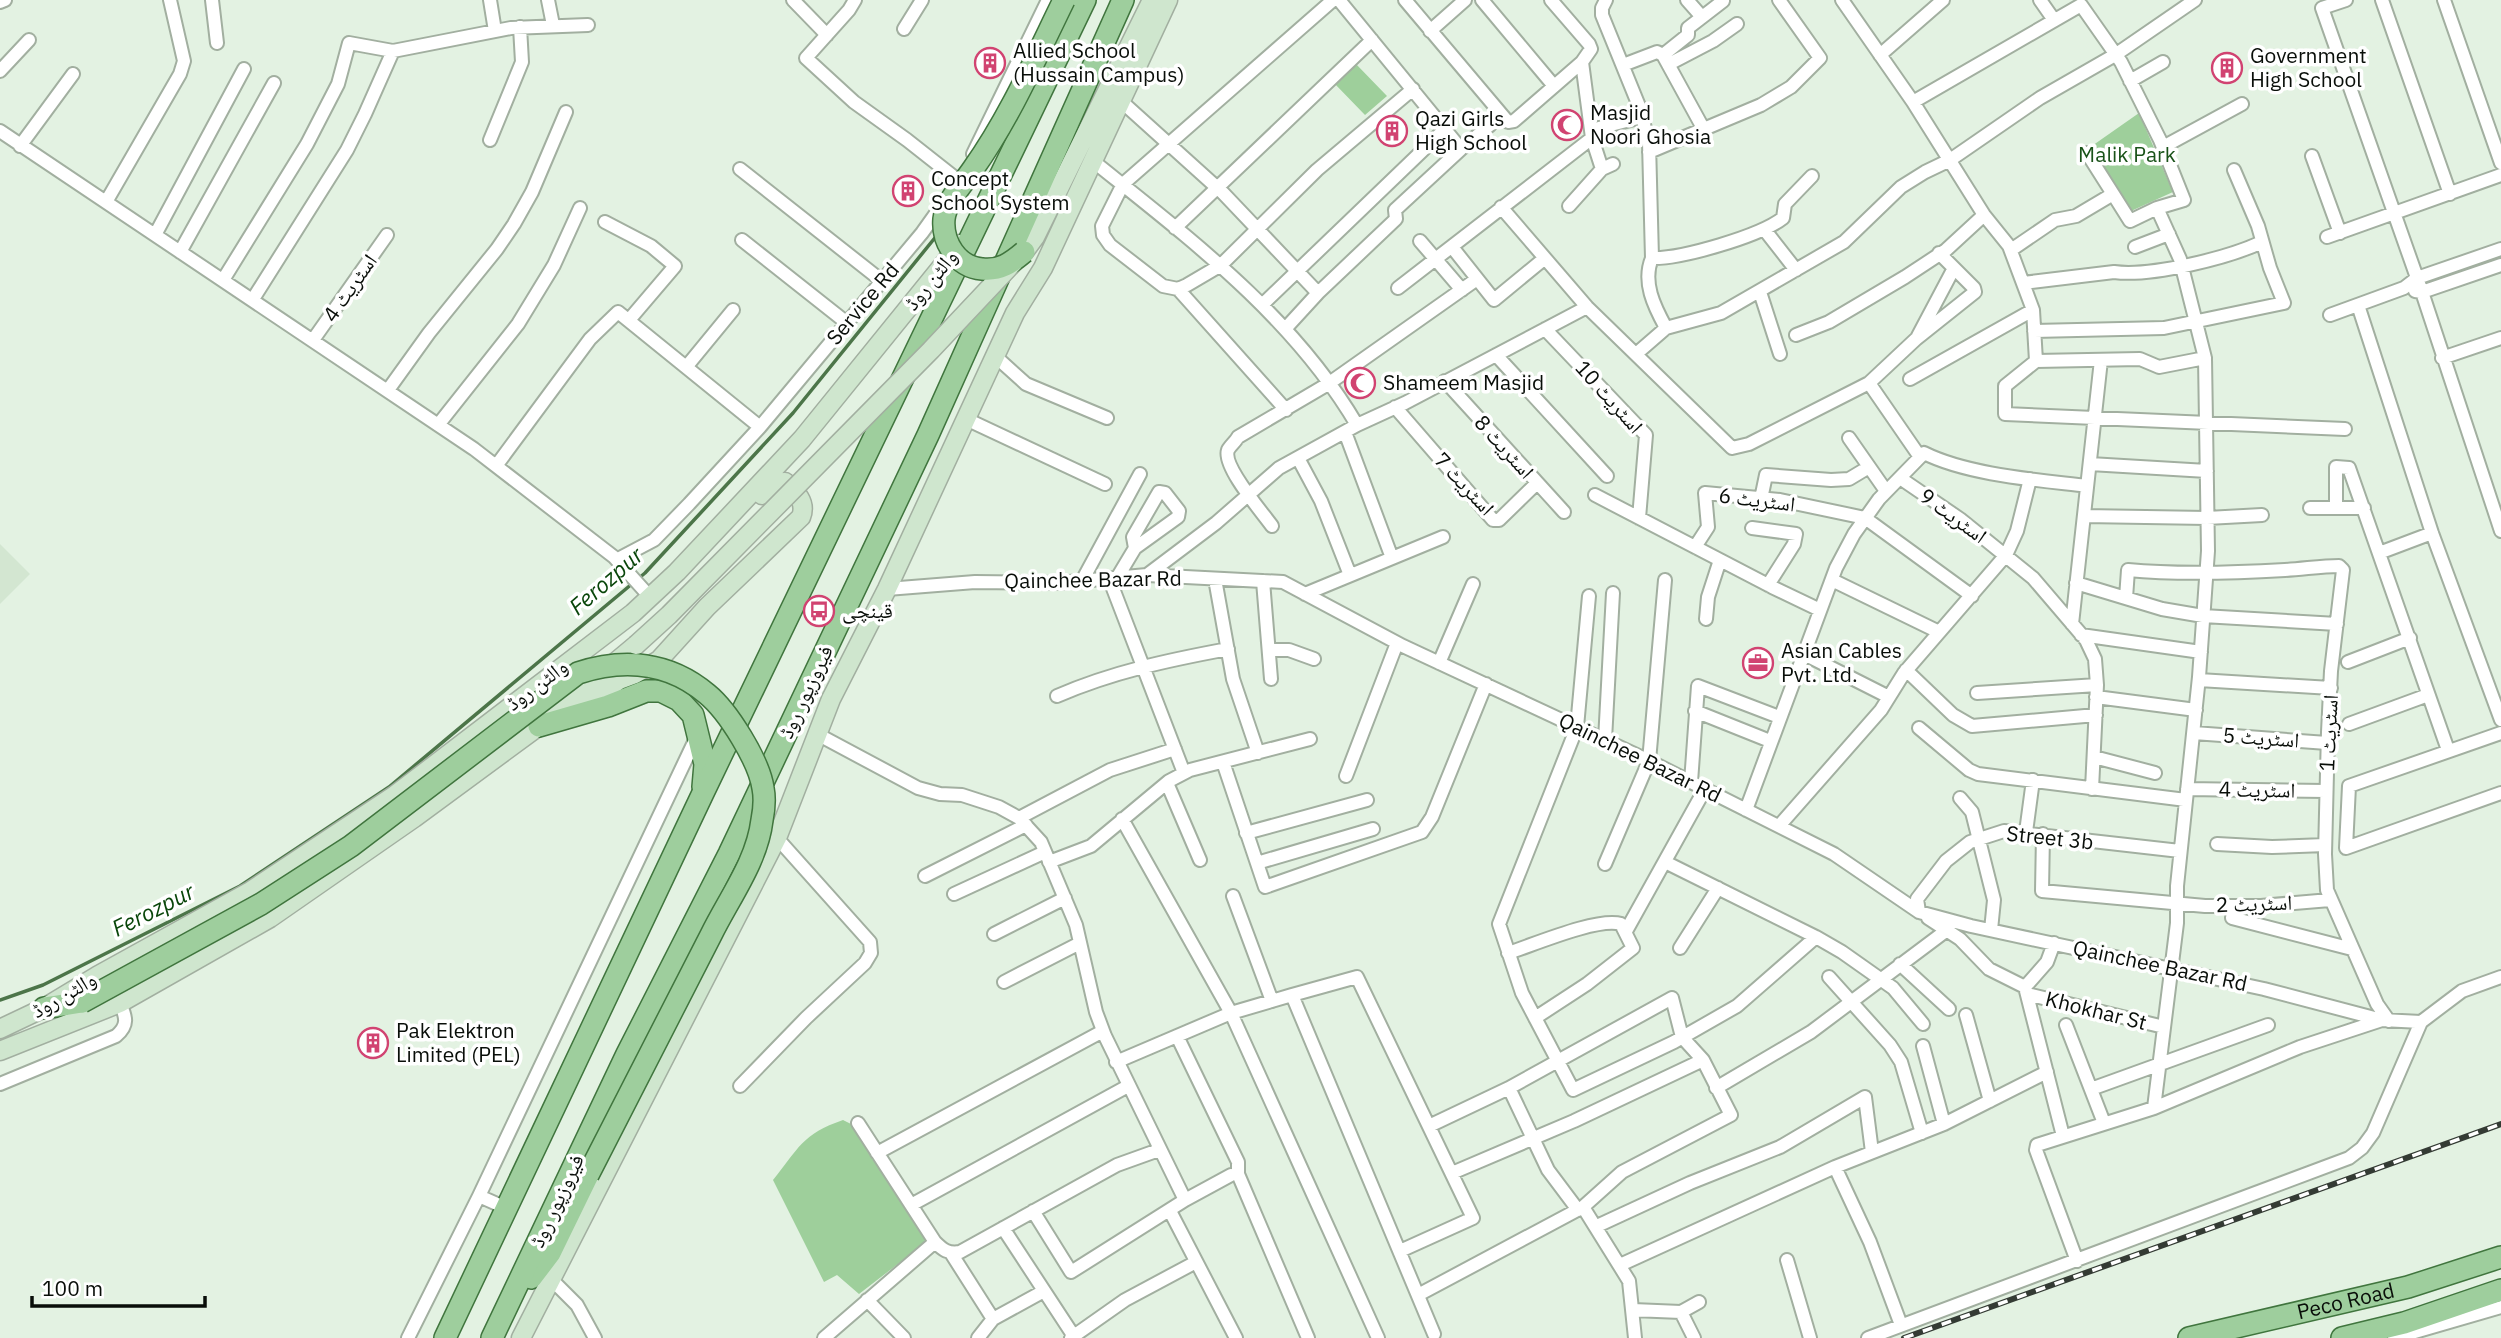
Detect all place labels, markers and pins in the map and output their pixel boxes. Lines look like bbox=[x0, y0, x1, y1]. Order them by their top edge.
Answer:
place label: Allied School (Hussain Campus) bbox=[1013, 36, 1184, 88]
place label: Government High School bbox=[2250, 41, 2367, 93]
building icon: Allied School (Hussain Campus) bbox=[973, 46, 1007, 80]
building icon: Government High School bbox=[2210, 51, 2244, 85]
place label: Masjid Noori Ghosia bbox=[1590, 98, 1711, 150]
place label: Qazi Girls High School bbox=[1415, 104, 1527, 156]
mosque icon: Masjid Noori Ghosia bbox=[1550, 108, 1584, 142]
building icon: Qazi Girls High School bbox=[1375, 114, 1409, 148]
place label: Concept School System bbox=[931, 164, 1070, 216]
building icon: Concept School System bbox=[891, 174, 925, 208]
mosque icon: Shameem Masjid bbox=[1343, 366, 1377, 400]
place label: Shameem Masjid bbox=[1383, 368, 1544, 396]
bus stop icon: قینچی bbox=[802, 594, 836, 628]
place label: قینچی bbox=[842, 596, 893, 624]
place label: Asian Cables Pvt. Ltd. bbox=[1781, 636, 1902, 688]
office icon: Asian Cables Pvt. Ltd. bbox=[1741, 646, 1775, 680]
place label: Pak Elektron Limited (PEL) bbox=[396, 1016, 521, 1068]
building icon: Pak Elektron Limited (PEL) bbox=[356, 1026, 390, 1060]

